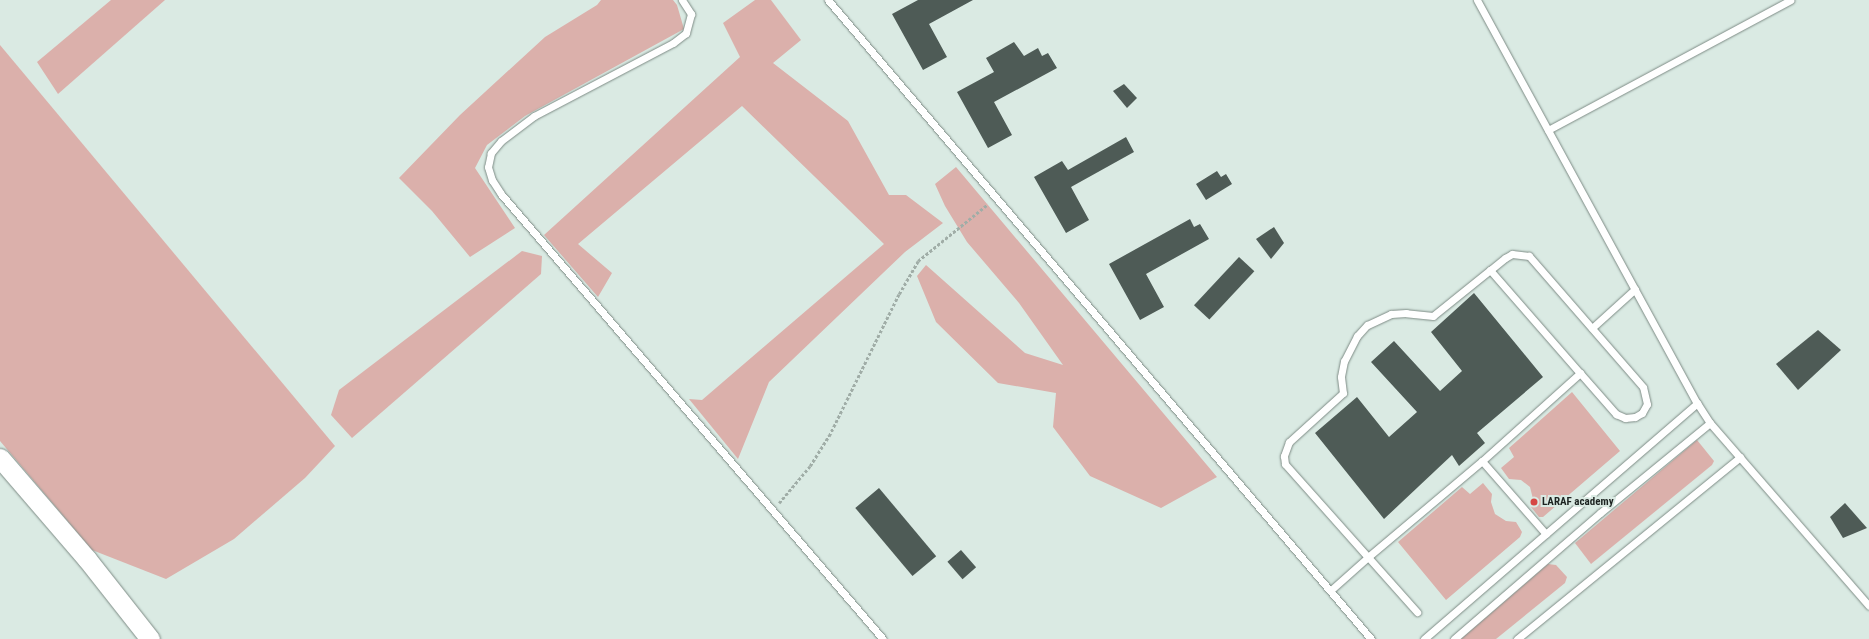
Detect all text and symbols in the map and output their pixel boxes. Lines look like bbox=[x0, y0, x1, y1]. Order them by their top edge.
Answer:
place label: LARAF academy bbox=[1542, 495, 1614, 509]
marker: LARAF academy bbox=[1529, 497, 1539, 507]

